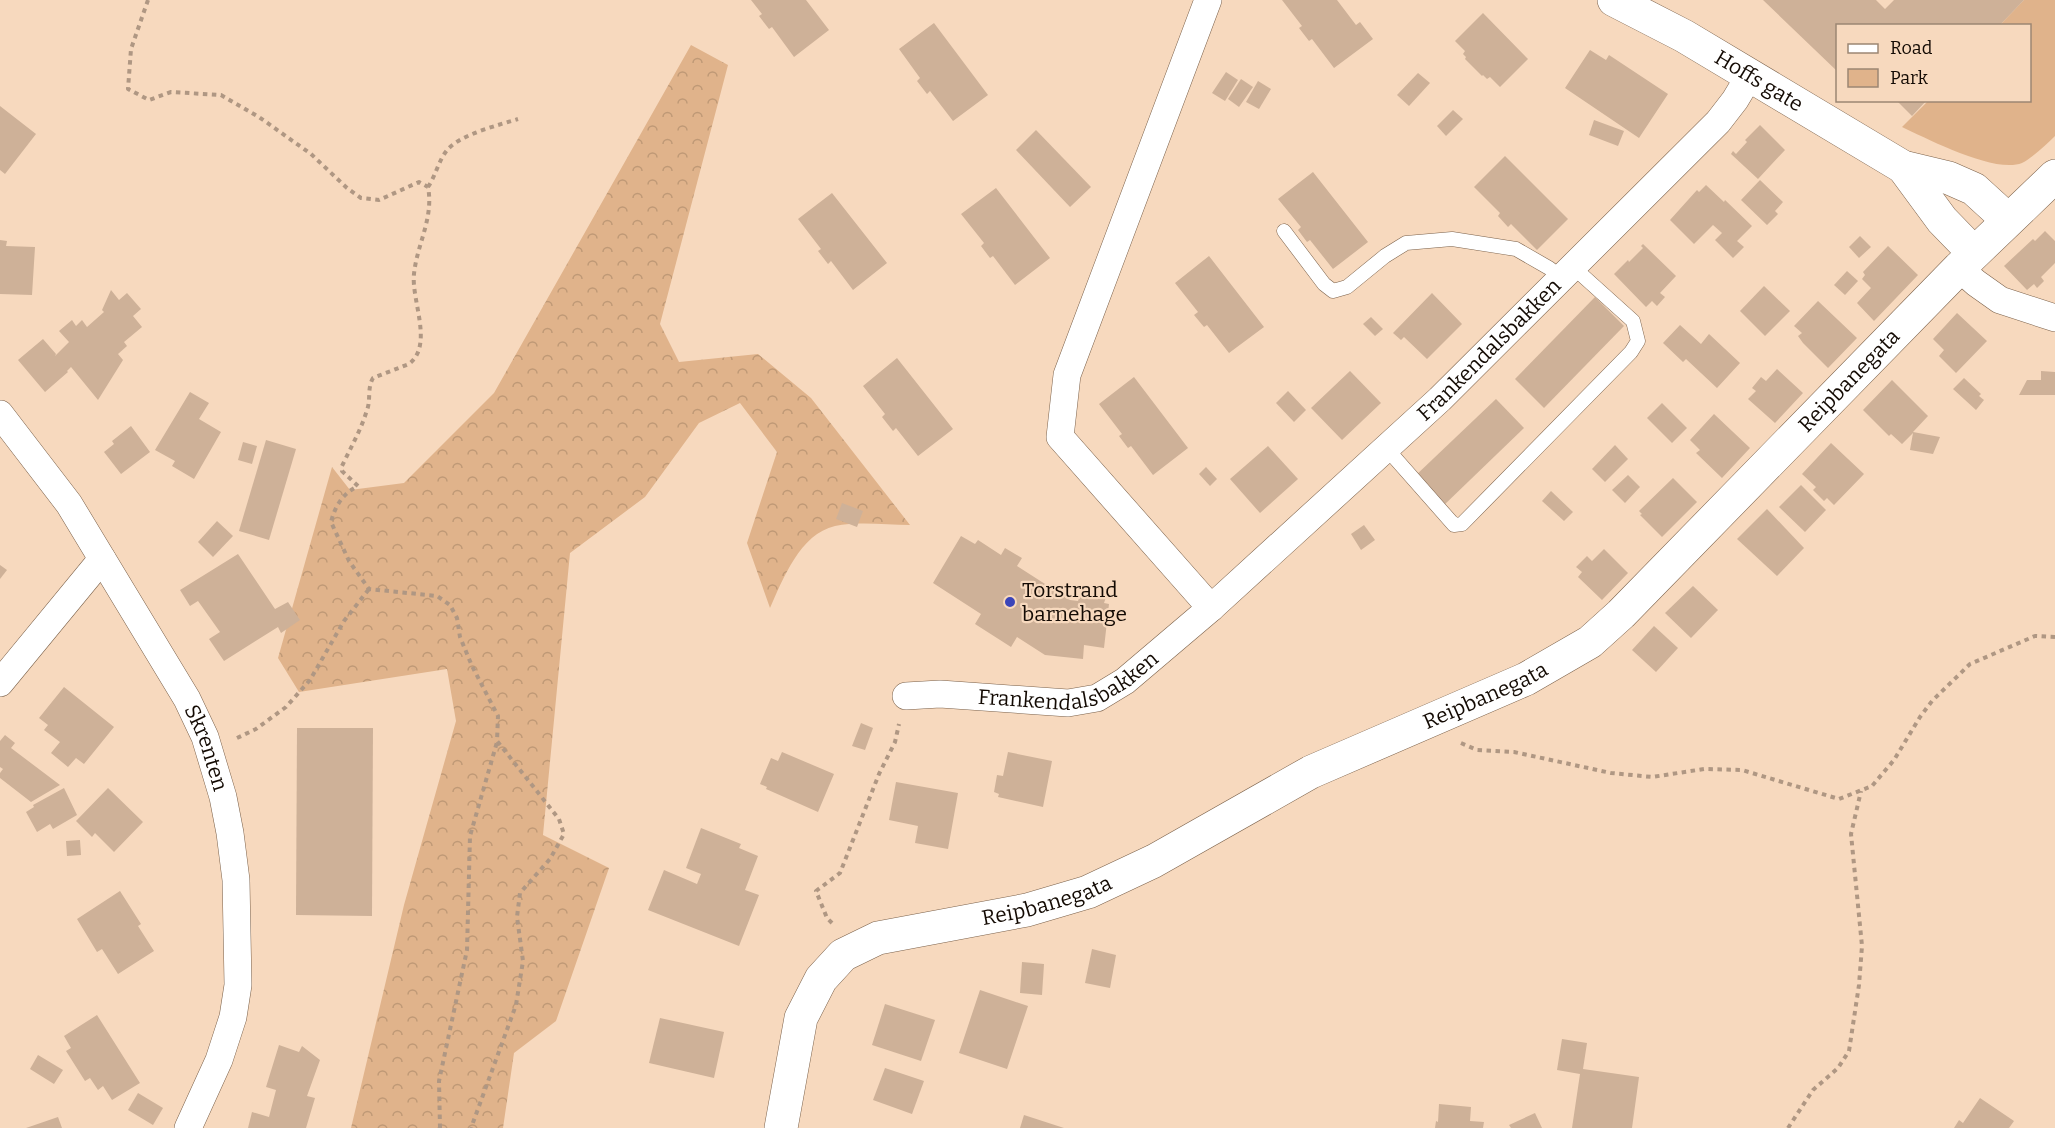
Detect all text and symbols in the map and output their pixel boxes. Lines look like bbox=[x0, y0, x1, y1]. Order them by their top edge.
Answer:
legend bbox=[1836, 24, 2031, 102]
text: Road bbox=[1890, 37, 1933, 59]
street label: Hoffs gate bbox=[1710, 44, 1808, 117]
text: Park bbox=[1890, 67, 1929, 89]
street label: Frankendalsbakken bbox=[1412, 273, 1566, 426]
street label: Reipbanegata bbox=[1793, 323, 1906, 438]
place label: Torstrand barnehage bbox=[1022, 577, 1127, 627]
marker: Torstrand barnehage bbox=[1003, 595, 1017, 609]
street label: Frankendalsbakken bbox=[977, 646, 1163, 716]
street label: Reipbanegata bbox=[1419, 656, 1553, 735]
street label: Skrenten bbox=[179, 700, 233, 794]
street label: Reipbanegata bbox=[980, 870, 1116, 931]

